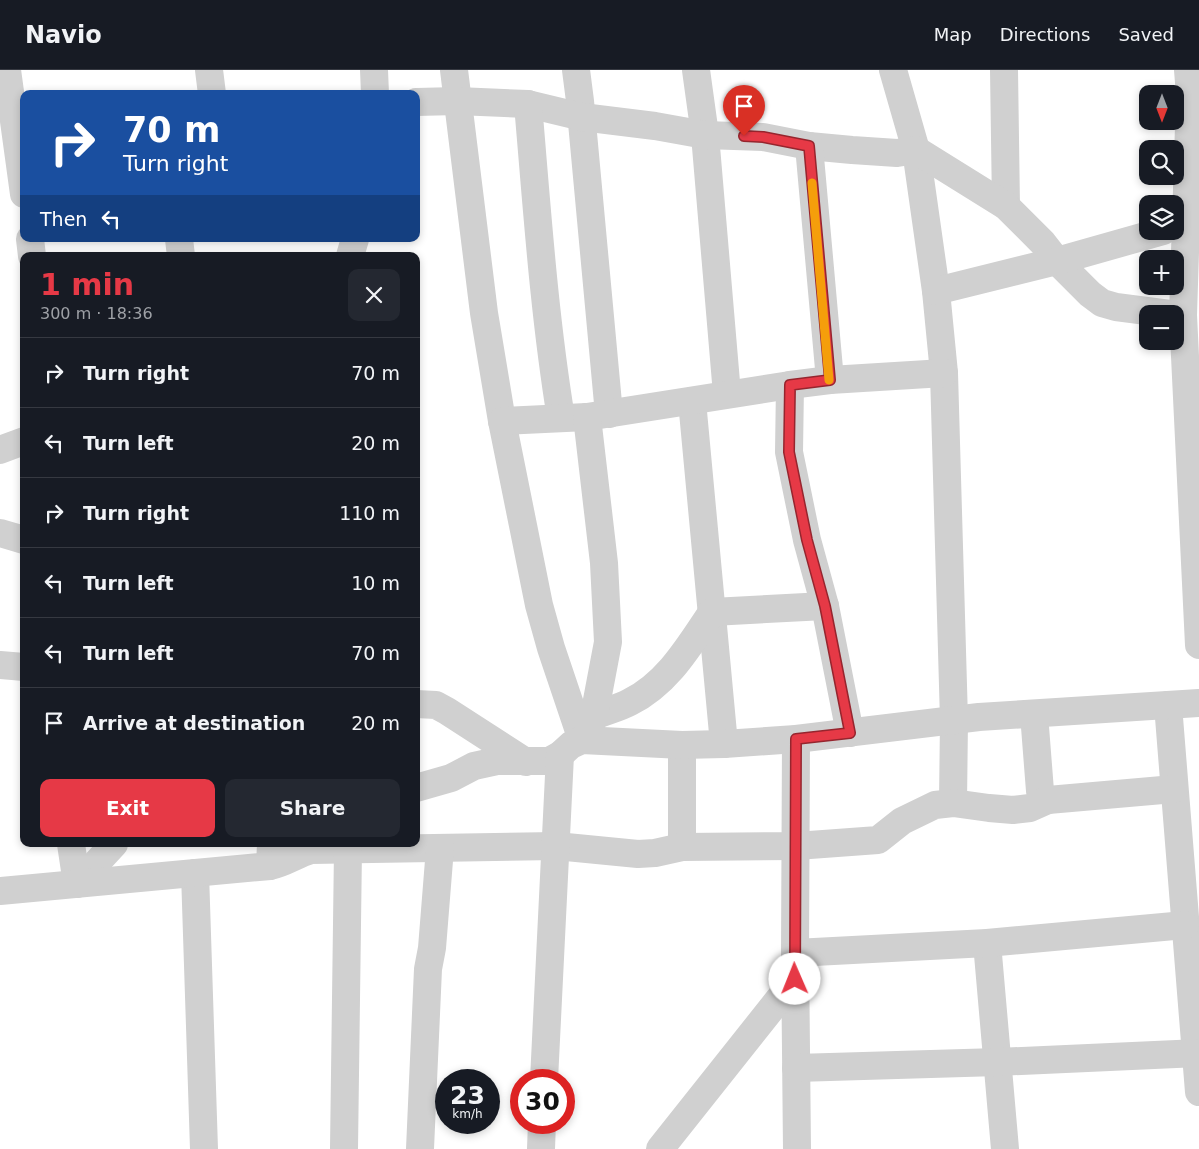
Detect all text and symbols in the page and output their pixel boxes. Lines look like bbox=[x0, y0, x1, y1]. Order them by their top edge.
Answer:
text: Navio bbox=[25, 21, 102, 49]
text: Map bbox=[934, 24, 972, 45]
text: Directions bbox=[1000, 24, 1090, 45]
text: Saved bbox=[1118, 24, 1174, 45]
pin bbox=[723, 85, 765, 136]
north arrow bbox=[1139, 85, 1184, 130]
map controls bbox=[1139, 85, 1184, 350]
icon: arrive bbox=[730, 92, 758, 120]
icon: right bbox=[40, 110, 105, 175]
text: 70 m bbox=[123, 110, 220, 150]
button: search bbox=[1139, 140, 1184, 185]
text: Turn right bbox=[123, 151, 228, 176]
button: layers bbox=[1139, 195, 1184, 240]
icon: left bbox=[97, 205, 125, 233]
text: Then bbox=[40, 208, 87, 230]
button: + bbox=[1139, 250, 1184, 295]
text: 1 min bbox=[40, 267, 134, 302]
button: close bbox=[348, 269, 400, 321]
text: 300 m · 18:36 bbox=[40, 304, 153, 323]
button: − bbox=[1139, 305, 1184, 350]
icon: right bbox=[40, 359, 68, 387]
text: Turn right bbox=[83, 362, 189, 384]
text: 70 m bbox=[351, 362, 400, 384]
icon: left bbox=[40, 429, 68, 457]
text: Turn left bbox=[83, 432, 174, 454]
text: 20 m bbox=[351, 432, 400, 454]
icon: right bbox=[40, 499, 68, 527]
text: Turn right bbox=[83, 502, 189, 524]
text: 110 m bbox=[339, 502, 400, 524]
icon: left bbox=[40, 569, 68, 597]
text: Turn left bbox=[83, 572, 174, 594]
text: 10 m bbox=[351, 572, 400, 594]
icon: left bbox=[40, 639, 68, 667]
text: Turn left bbox=[83, 642, 174, 664]
text: 70 m bbox=[351, 642, 400, 664]
icon: arrive bbox=[40, 709, 68, 737]
text: Arrive at destination bbox=[83, 712, 305, 734]
text: 20 m bbox=[351, 712, 400, 734]
button: Exit bbox=[40, 779, 215, 837]
button: Share bbox=[225, 779, 400, 837]
position arrow bbox=[768, 952, 820, 1004]
speed limit sign: 30 bbox=[510, 1069, 575, 1134]
text: 23 bbox=[450, 1081, 485, 1110]
text: km/h bbox=[452, 1107, 483, 1121]

